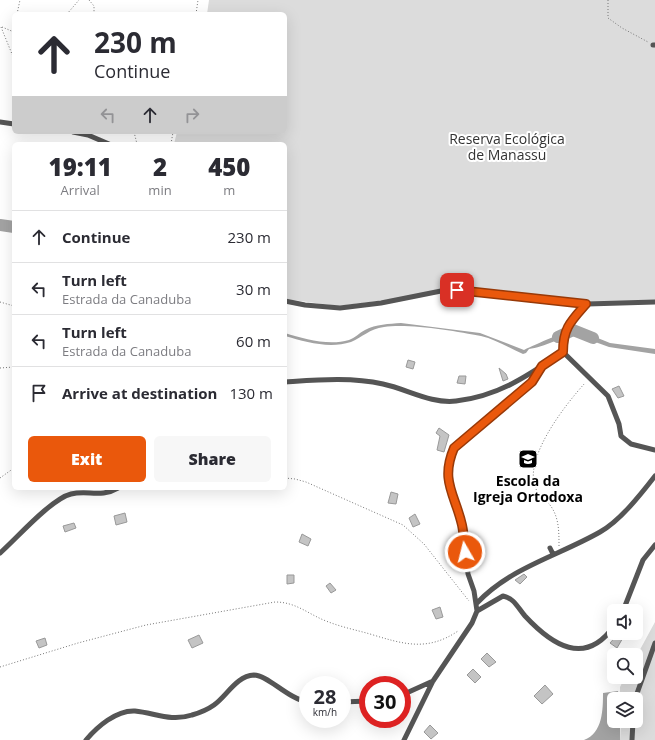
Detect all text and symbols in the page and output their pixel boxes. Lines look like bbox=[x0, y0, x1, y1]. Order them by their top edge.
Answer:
text: 230 m bbox=[94, 23, 177, 61]
icon: ahead bbox=[28, 28, 80, 80]
text: Continue bbox=[94, 59, 170, 83]
icon: left bbox=[97, 104, 119, 126]
icon: ahead bbox=[139, 104, 161, 126]
icon: right bbox=[181, 104, 203, 126]
park label: Reserva Ecológica de Manassu bbox=[449, 129, 565, 164]
text: 19:11 bbox=[49, 150, 112, 183]
text: 2 bbox=[153, 150, 167, 183]
text: 450 bbox=[208, 150, 250, 183]
text: Arrival bbox=[61, 181, 100, 199]
text: min bbox=[148, 181, 172, 199]
text: m bbox=[223, 181, 235, 199]
icon: ahead bbox=[28, 226, 50, 248]
text: Continue bbox=[62, 227, 130, 247]
text: 230 m bbox=[227, 227, 271, 247]
text: Turn left bbox=[62, 270, 127, 290]
pin bbox=[440, 273, 474, 307]
icon: left bbox=[28, 278, 50, 300]
text: 30 m bbox=[236, 279, 271, 299]
icon: arrive bbox=[446, 279, 468, 301]
text: Estrada da Canaduba bbox=[62, 290, 191, 308]
text: Turn left bbox=[62, 322, 127, 342]
icon: left bbox=[28, 330, 50, 352]
text: 60 m bbox=[236, 331, 271, 351]
text: Estrada da Canaduba bbox=[62, 342, 191, 360]
icon: arrive bbox=[28, 382, 50, 404]
text: Arrive at destination bbox=[62, 383, 217, 403]
text: 130 m bbox=[229, 383, 273, 403]
button: Exit bbox=[28, 436, 146, 482]
button: Share bbox=[154, 436, 271, 482]
school or university icon: Escola da Igreja Ortodoxa bbox=[517, 448, 539, 470]
place label: Escola da Igreja Ortodoxa bbox=[473, 471, 583, 506]
position arrow bbox=[444, 531, 486, 573]
map controls bbox=[607, 604, 643, 728]
button: sound bbox=[607, 604, 643, 640]
button: search bbox=[607, 648, 643, 684]
speed limit sign: 30 bbox=[359, 676, 411, 728]
text: 28 bbox=[314, 683, 336, 710]
button: layers bbox=[607, 692, 643, 728]
text: km/h bbox=[313, 705, 337, 719]

